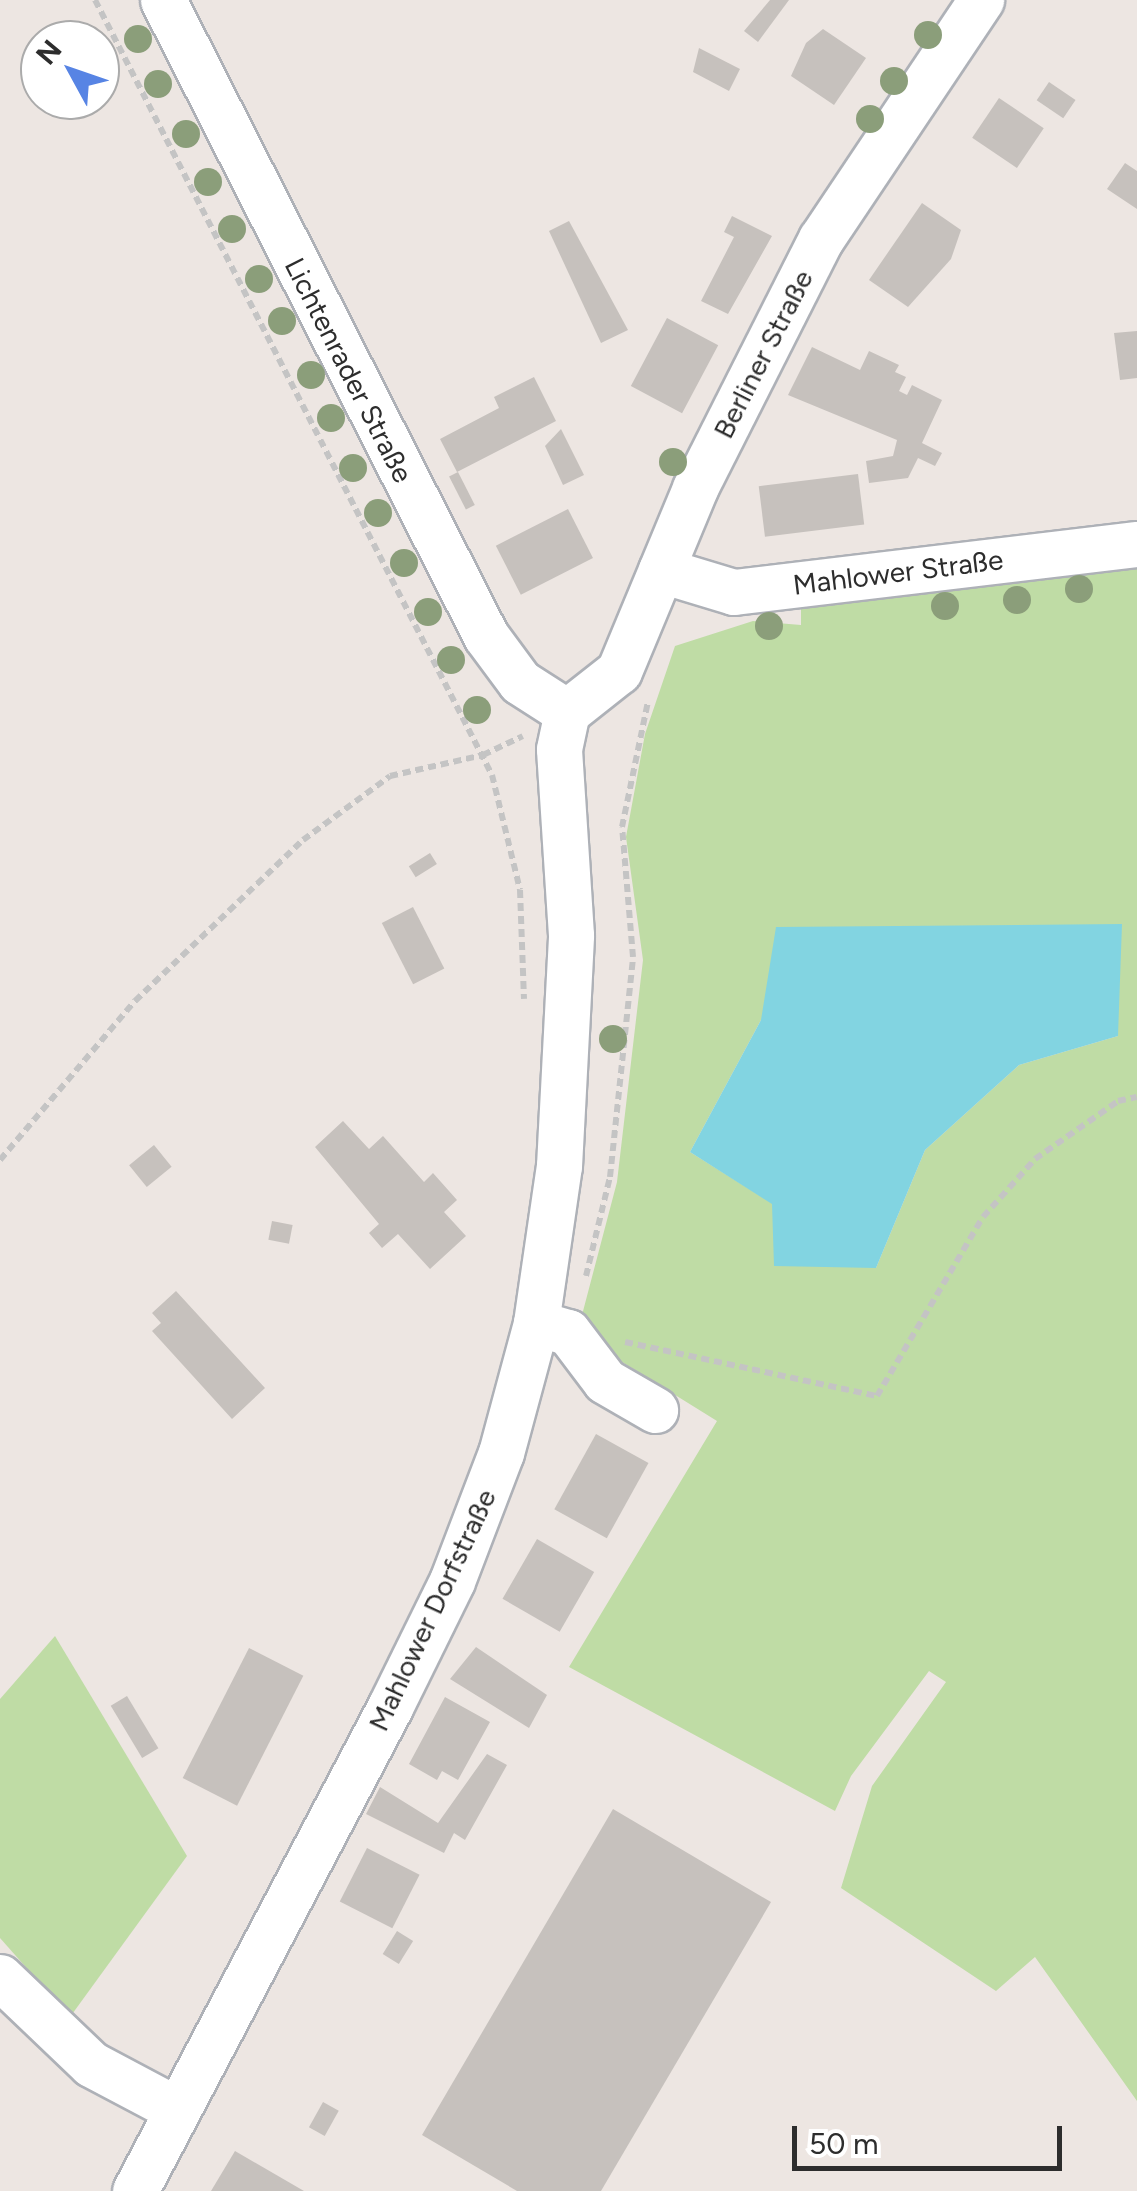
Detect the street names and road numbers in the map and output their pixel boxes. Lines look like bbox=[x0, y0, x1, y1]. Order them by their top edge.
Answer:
street label: Lichtenrader Straße bbox=[278, 252, 420, 488]
street label: Berliner Straße bbox=[706, 264, 820, 444]
street label: Mahlower Straße bbox=[791, 542, 1005, 602]
street label: Mahlower Dorfstraße bbox=[361, 1484, 503, 1736]

